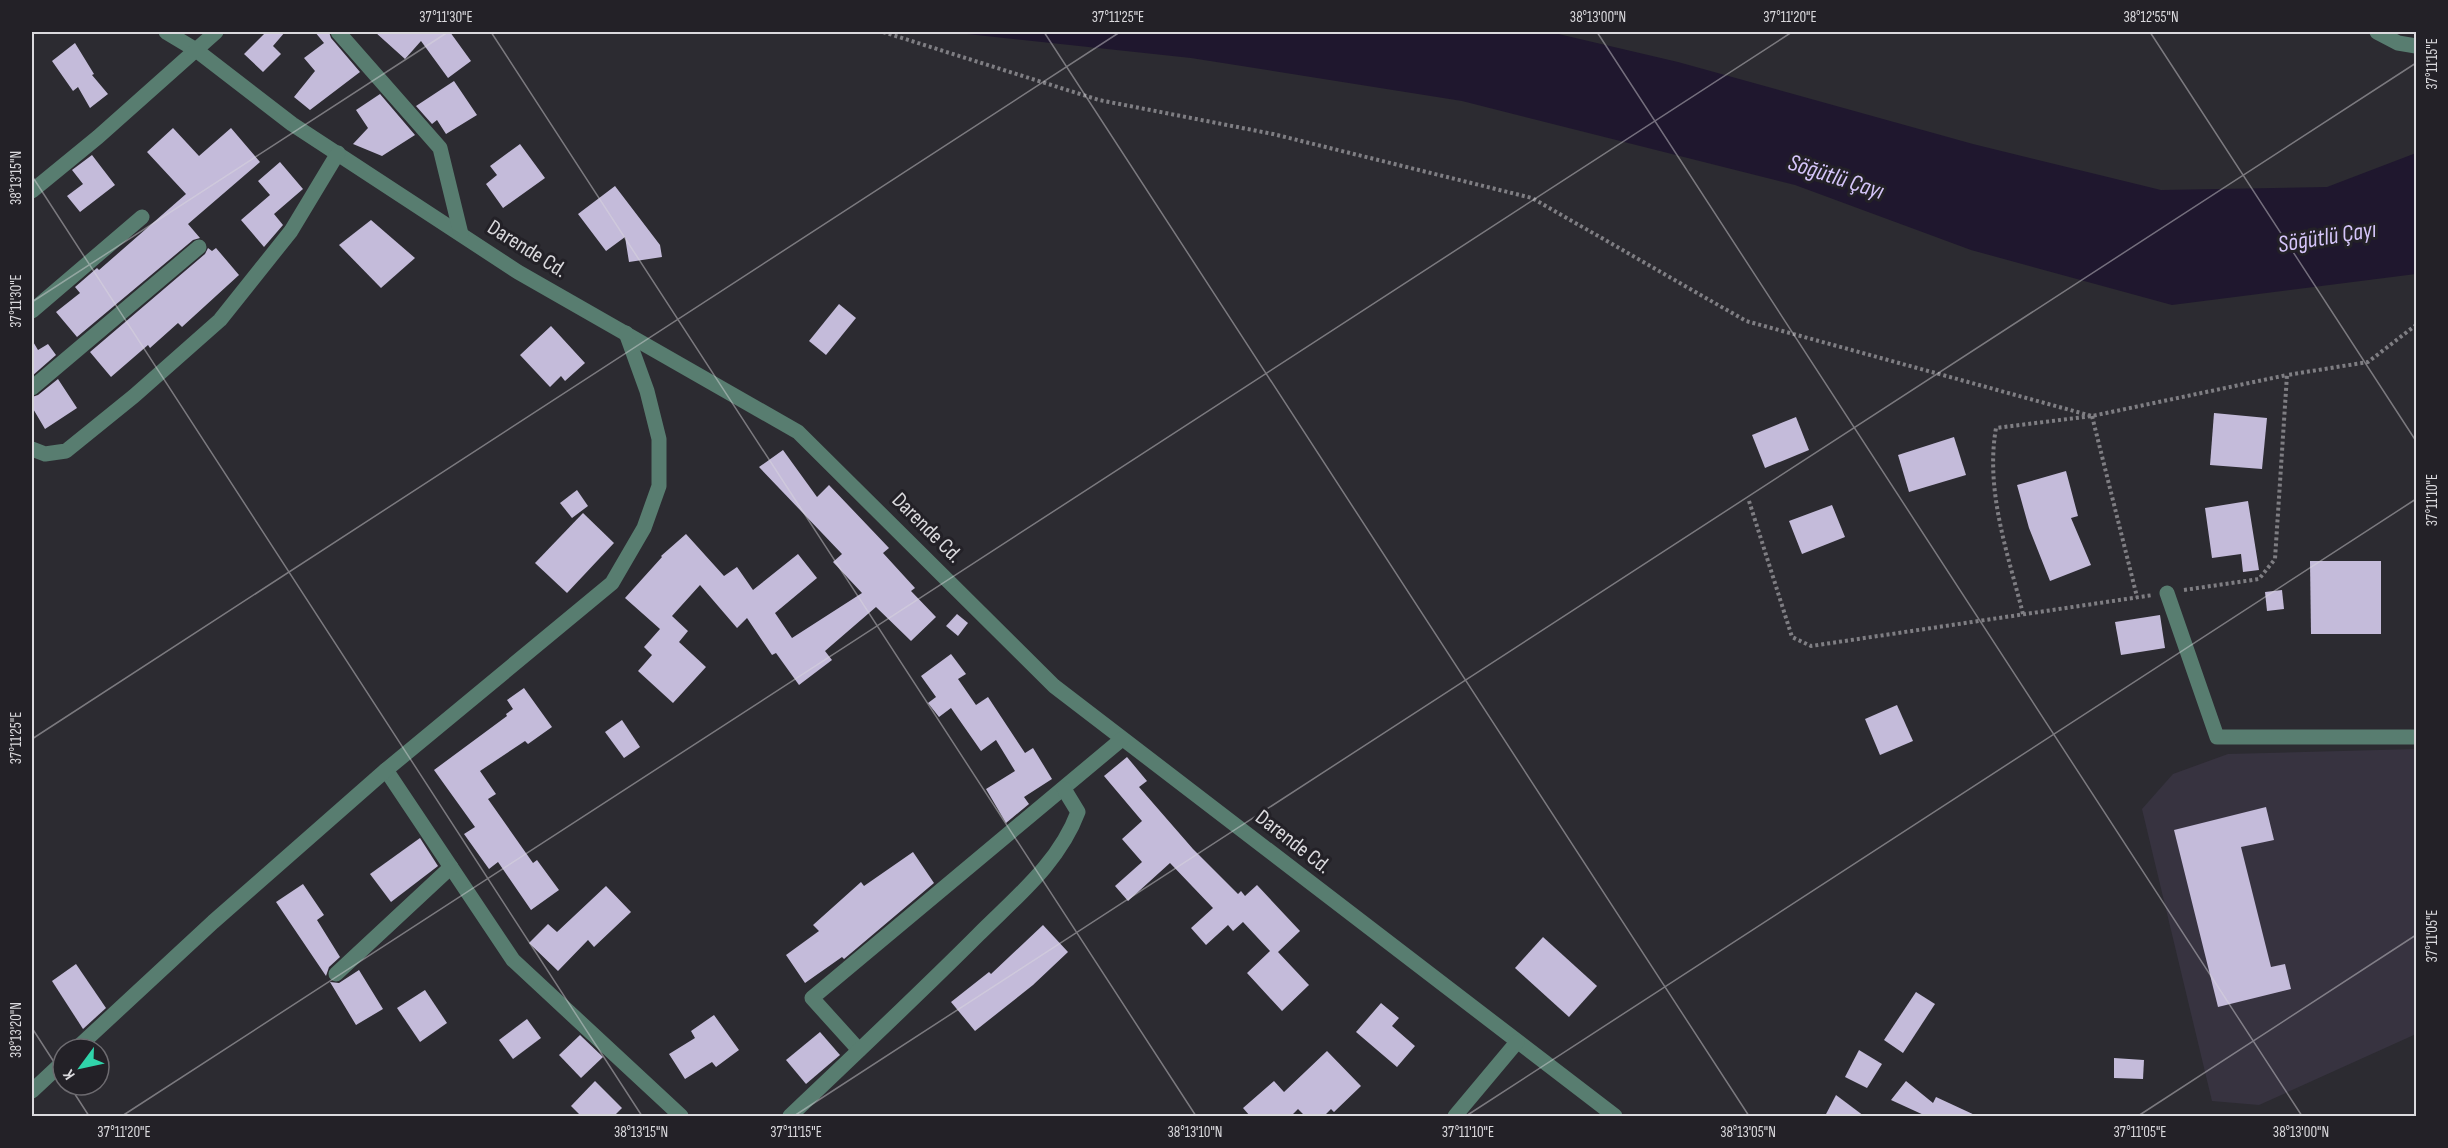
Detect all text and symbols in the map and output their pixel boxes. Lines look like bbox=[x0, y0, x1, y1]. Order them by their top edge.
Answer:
text: 37°11'30"E bbox=[419, 8, 473, 27]
text: 37°11'25"E bbox=[1092, 8, 1144, 27]
text: 38°13'00"N bbox=[1570, 8, 1626, 27]
text: 37°11'20"E bbox=[1763, 8, 1817, 27]
text: 38°12'55"N bbox=[2123, 8, 2179, 27]
text: 37°11'15"E bbox=[2423, 38, 2442, 90]
water label: Söğütlü Çayı bbox=[1784, 148, 1888, 206]
text: 38°13'15"N bbox=[7, 151, 26, 205]
street label: Darende Cd. bbox=[482, 214, 572, 284]
water label: Söğütlü Çayı bbox=[2276, 215, 2379, 259]
text: 37°11'30"E bbox=[7, 274, 26, 328]
text: 37°11'10"E bbox=[2423, 474, 2442, 526]
street label: Darende Cd. bbox=[886, 487, 968, 569]
text: 37°11'25"E bbox=[7, 712, 26, 764]
street label: Darende Cd. bbox=[1250, 804, 1336, 880]
text: 37°11'05"E bbox=[2423, 909, 2442, 963]
text: 38°13'20"N bbox=[7, 1002, 26, 1058]
north arrow bbox=[51, 1037, 111, 1097]
text: K bbox=[60, 1066, 80, 1083]
text: 37°11'20"E bbox=[97, 1123, 151, 1142]
text: 38°13'15"N bbox=[614, 1123, 668, 1142]
text: 37°11'15"E bbox=[770, 1123, 822, 1142]
text: 38°13'10"N bbox=[1168, 1123, 1222, 1142]
text: 37°11'10"E bbox=[1442, 1123, 1494, 1142]
text: 38°13'05"N bbox=[1720, 1123, 1776, 1142]
text: 37°11'05"E bbox=[2113, 1123, 2167, 1142]
text: 38°13'00"N bbox=[2273, 1123, 2329, 1142]

